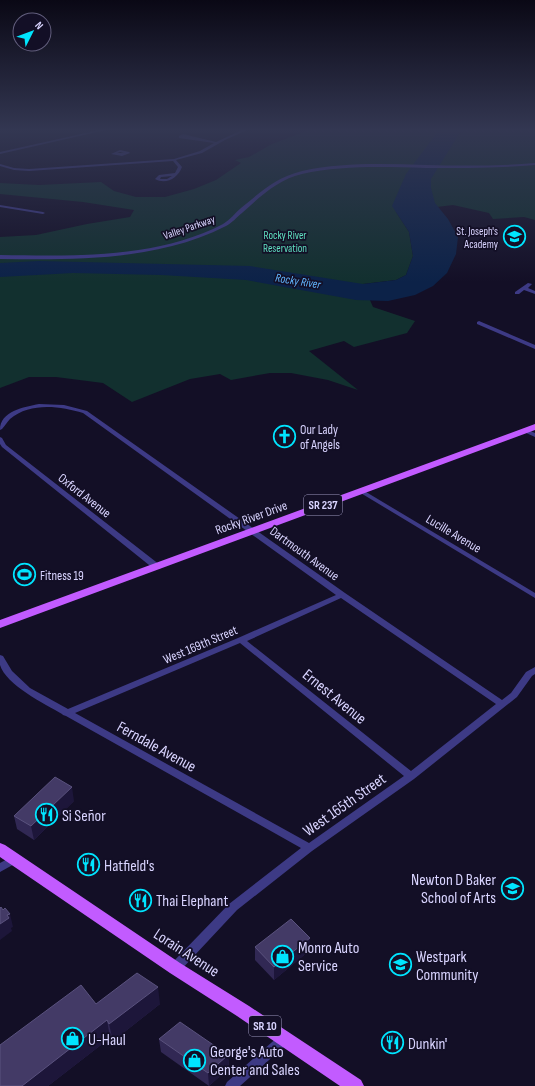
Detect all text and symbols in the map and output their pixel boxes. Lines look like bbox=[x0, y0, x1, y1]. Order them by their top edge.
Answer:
north arrow bbox=[12, 12, 52, 52]
text: N bbox=[32, 19, 46, 32]
street label: Valley Parkway bbox=[162, 212, 217, 242]
school or university icon: St. Joseph's Academy bbox=[501, 224, 527, 250]
place label: St. Joseph's Academy bbox=[456, 225, 499, 251]
park label: Rocky River Reservation bbox=[263, 229, 307, 255]
water label: Rocky River bbox=[274, 271, 322, 293]
place label: Our Lady of Angels bbox=[300, 422, 340, 453]
church icon: Our Lady of Angels bbox=[272, 423, 298, 449]
street label: Oxford Avenue bbox=[55, 470, 114, 521]
road number: SR 237 bbox=[304, 495, 342, 515]
street label: Rocky River Drive bbox=[213, 497, 290, 538]
street label: Lucille Avenue bbox=[423, 511, 484, 557]
street label: Dartmouth Avenue bbox=[267, 523, 342, 584]
sports icon: Fitness 19 bbox=[12, 562, 38, 588]
place label: Fitness 19 bbox=[40, 568, 84, 584]
street label: West 169th Street bbox=[161, 622, 240, 668]
street label: Ernest Avenue bbox=[298, 666, 370, 729]
street label: Ferndale Avenue bbox=[113, 718, 199, 777]
street label: West 165th Street bbox=[300, 770, 390, 841]
restaurant icon: Si Señor bbox=[33, 802, 59, 828]
place label: Si Señor bbox=[62, 807, 106, 826]
restaurant icon: Hatfield's bbox=[76, 852, 102, 878]
place label: Hatfield's bbox=[104, 857, 155, 876]
place label: Newton D Baker School of Arts bbox=[411, 871, 496, 908]
school or university icon: Newton D Baker School of Arts bbox=[499, 875, 525, 901]
restaurant icon: Thai Elephant bbox=[128, 887, 154, 913]
place label: Thai Elephant bbox=[156, 892, 228, 911]
street label: Lorain Avenue bbox=[150, 925, 223, 981]
place label: Monro Auto Service bbox=[298, 939, 359, 976]
shop icon: Monro Auto Service bbox=[269, 943, 295, 969]
place label: Westpark Community bbox=[416, 948, 478, 985]
school or university icon: Westpark Community bbox=[388, 952, 414, 978]
road number: SR 10 bbox=[249, 1016, 281, 1036]
shop icon: U-Haul bbox=[59, 1026, 85, 1052]
restaurant icon: Dunkin' bbox=[379, 1030, 405, 1056]
place label: U-Haul bbox=[88, 1031, 126, 1050]
place label: Dunkin' bbox=[408, 1035, 447, 1054]
place label: George's Auto Center and Sales bbox=[210, 1043, 300, 1080]
shop icon: George's Auto Center and Sales bbox=[182, 1047, 208, 1073]

